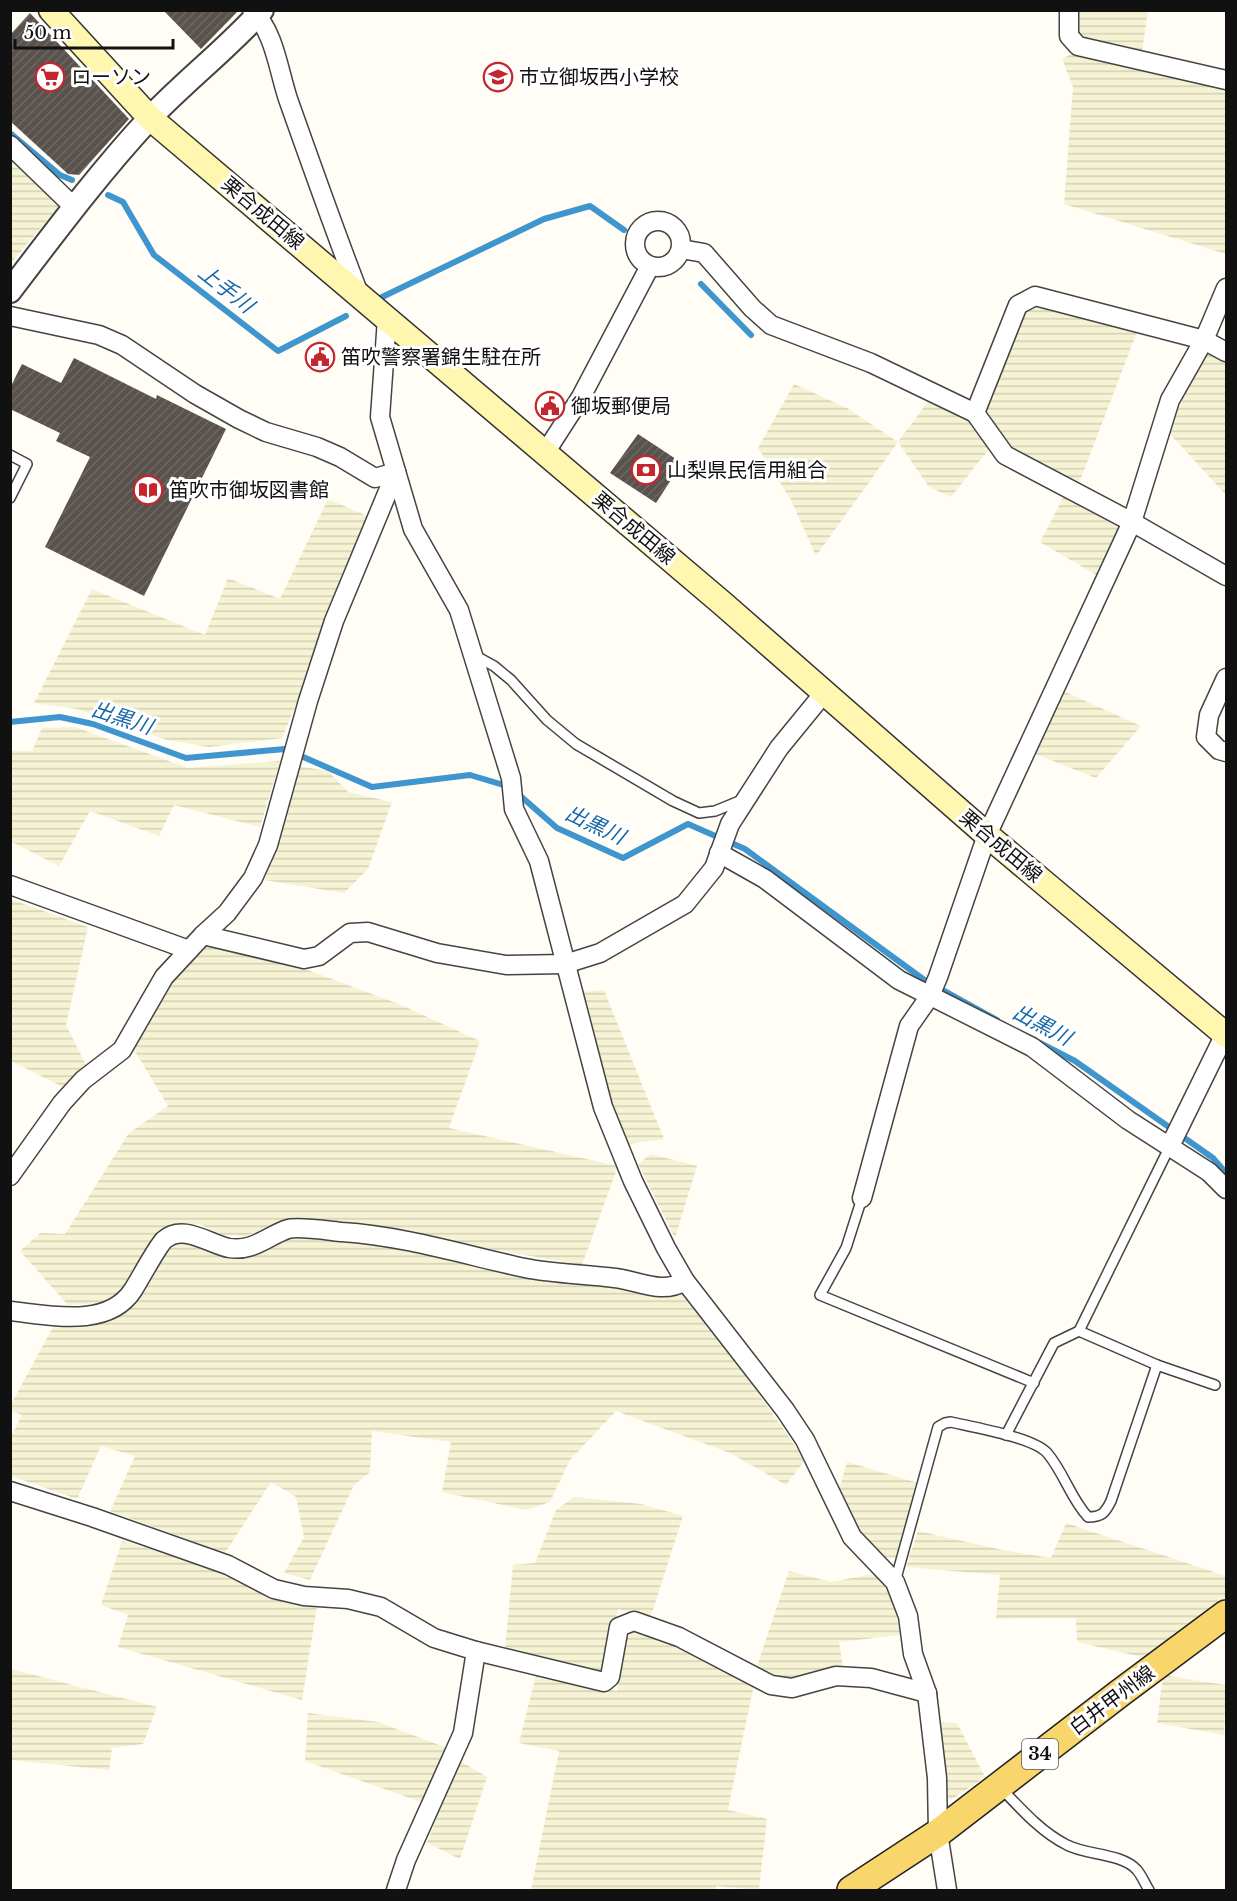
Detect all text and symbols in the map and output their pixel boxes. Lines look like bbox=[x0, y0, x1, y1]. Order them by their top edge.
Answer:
scale bar bbox=[15, 12, 172, 50]
text: 50 m bbox=[24, 22, 72, 44]
supermarket icon: ローソン bbox=[34, 61, 66, 93]
school or university icon: 市立御坂西小学校 bbox=[482, 61, 514, 93]
place label: ローソン bbox=[71, 65, 151, 89]
place label: 市立御坂西小学校 bbox=[519, 65, 679, 89]
street label: 栗合成田線 bbox=[217, 172, 309, 254]
water label: 上手川 bbox=[193, 259, 260, 320]
public building icon: 笛吹警察署錦生駐在所 bbox=[304, 341, 336, 373]
place label: 笛吹警察署錦生駐在所 bbox=[341, 345, 541, 369]
public building icon: 御坂郵便局 bbox=[534, 390, 566, 422]
place label: 御坂郵便局 bbox=[571, 394, 671, 418]
bank icon: 山梨県民信用組合 bbox=[630, 454, 662, 486]
place label: 山梨県民信用組合 bbox=[667, 458, 827, 482]
library icon: 笛吹市御坂図書館 bbox=[132, 474, 164, 506]
place label: 笛吹市御坂図書館 bbox=[169, 478, 329, 502]
street label: 栗合成田線 bbox=[588, 487, 680, 569]
water label: 出黒川 bbox=[88, 696, 158, 741]
water label: 出黒川 bbox=[561, 800, 631, 851]
street label: 栗合成田線 bbox=[955, 805, 1047, 887]
water label: 出黒川 bbox=[1008, 999, 1078, 1052]
street label: 白井甲州線 bbox=[1065, 1660, 1159, 1740]
road number: 34 bbox=[1022, 1739, 1058, 1769]

